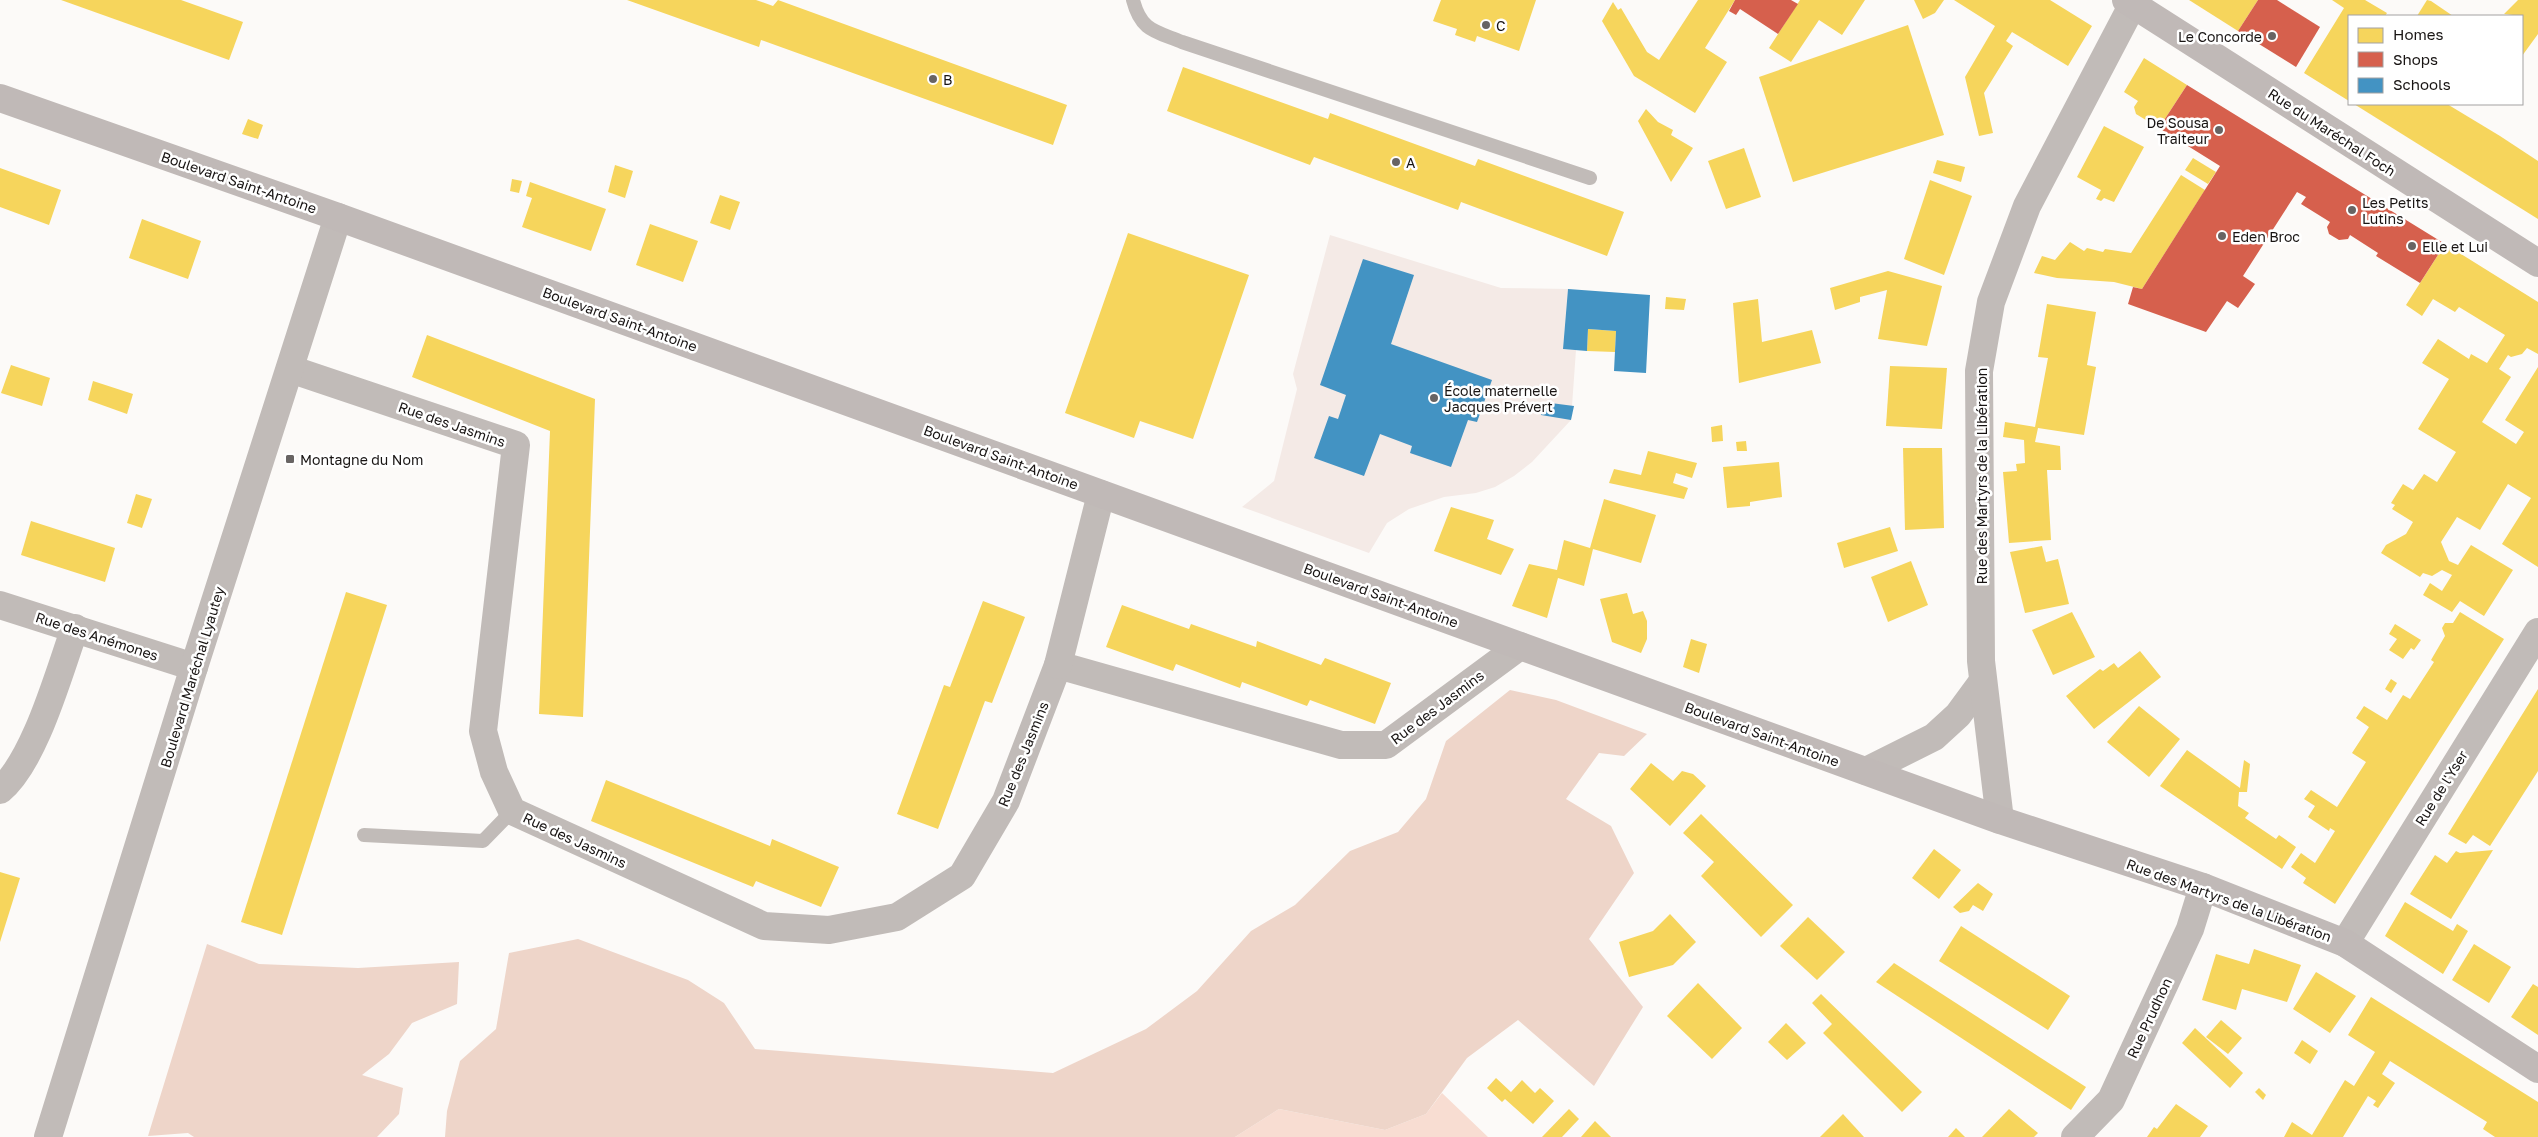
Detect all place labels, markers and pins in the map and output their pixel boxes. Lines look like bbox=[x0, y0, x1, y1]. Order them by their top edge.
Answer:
place label: C bbox=[1496, 17, 1506, 34]
marker: C bbox=[1480, 19, 1492, 31]
place label: Le Concorde bbox=[2178, 28, 2262, 45]
marker: Le Concorde bbox=[2266, 30, 2278, 42]
place label: B bbox=[943, 71, 952, 88]
marker: B bbox=[927, 73, 939, 85]
place label: De Sousa Traiteur bbox=[2146, 114, 2210, 147]
marker: De Sousa Traiteur bbox=[2213, 124, 2225, 136]
place label: A bbox=[1406, 154, 1416, 171]
marker: A bbox=[1390, 156, 1402, 168]
place label: Les Petits Lutins bbox=[2362, 194, 2428, 227]
marker: Les Petits Lutins bbox=[2346, 204, 2358, 216]
place label: Eden Broc bbox=[2232, 228, 2300, 245]
marker: Eden Broc bbox=[2216, 230, 2228, 242]
place label: Elle et Lui bbox=[2422, 238, 2488, 255]
marker: Elle et Lui bbox=[2406, 240, 2418, 252]
place label: École maternelle Jacques Prévert bbox=[1444, 382, 1557, 415]
marker: École maternelle Jacques Prévert bbox=[1428, 392, 1440, 404]
place label: Montagne du Nom bbox=[300, 451, 423, 468]
marker: Montagne du Nom bbox=[284, 453, 296, 465]

